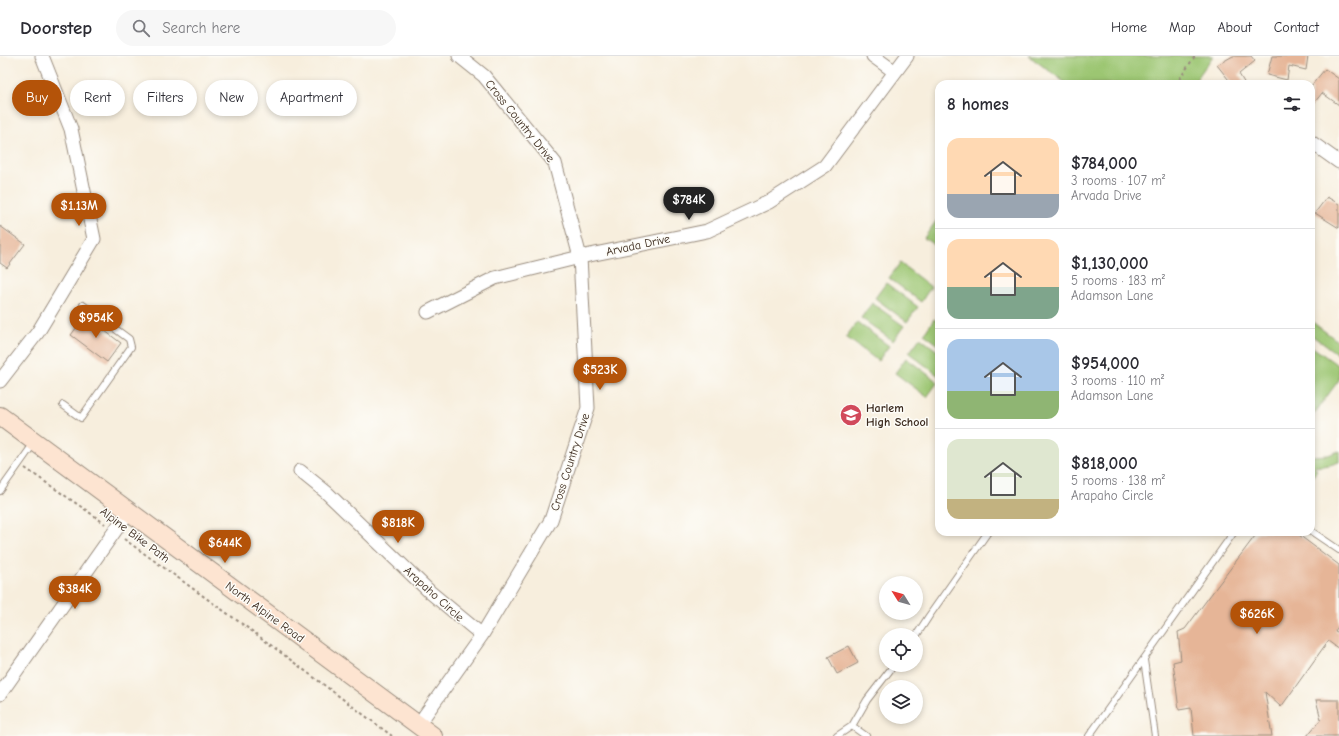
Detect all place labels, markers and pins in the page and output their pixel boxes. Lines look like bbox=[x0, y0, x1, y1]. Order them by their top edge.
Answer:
pin: $784K bbox=[661, 187, 717, 221]
pin: $1.13M bbox=[46, 193, 112, 227]
pin: $954K bbox=[68, 305, 124, 339]
pin: $523K bbox=[572, 357, 628, 391]
place label: Harlem High School bbox=[866, 401, 928, 429]
school or university icon: Harlem High School bbox=[838, 402, 864, 428]
pin: $818K bbox=[370, 510, 426, 544]
pin: $644K bbox=[197, 530, 253, 564]
pin: $384K bbox=[47, 576, 103, 610]
pin: $626K bbox=[1229, 601, 1285, 635]

